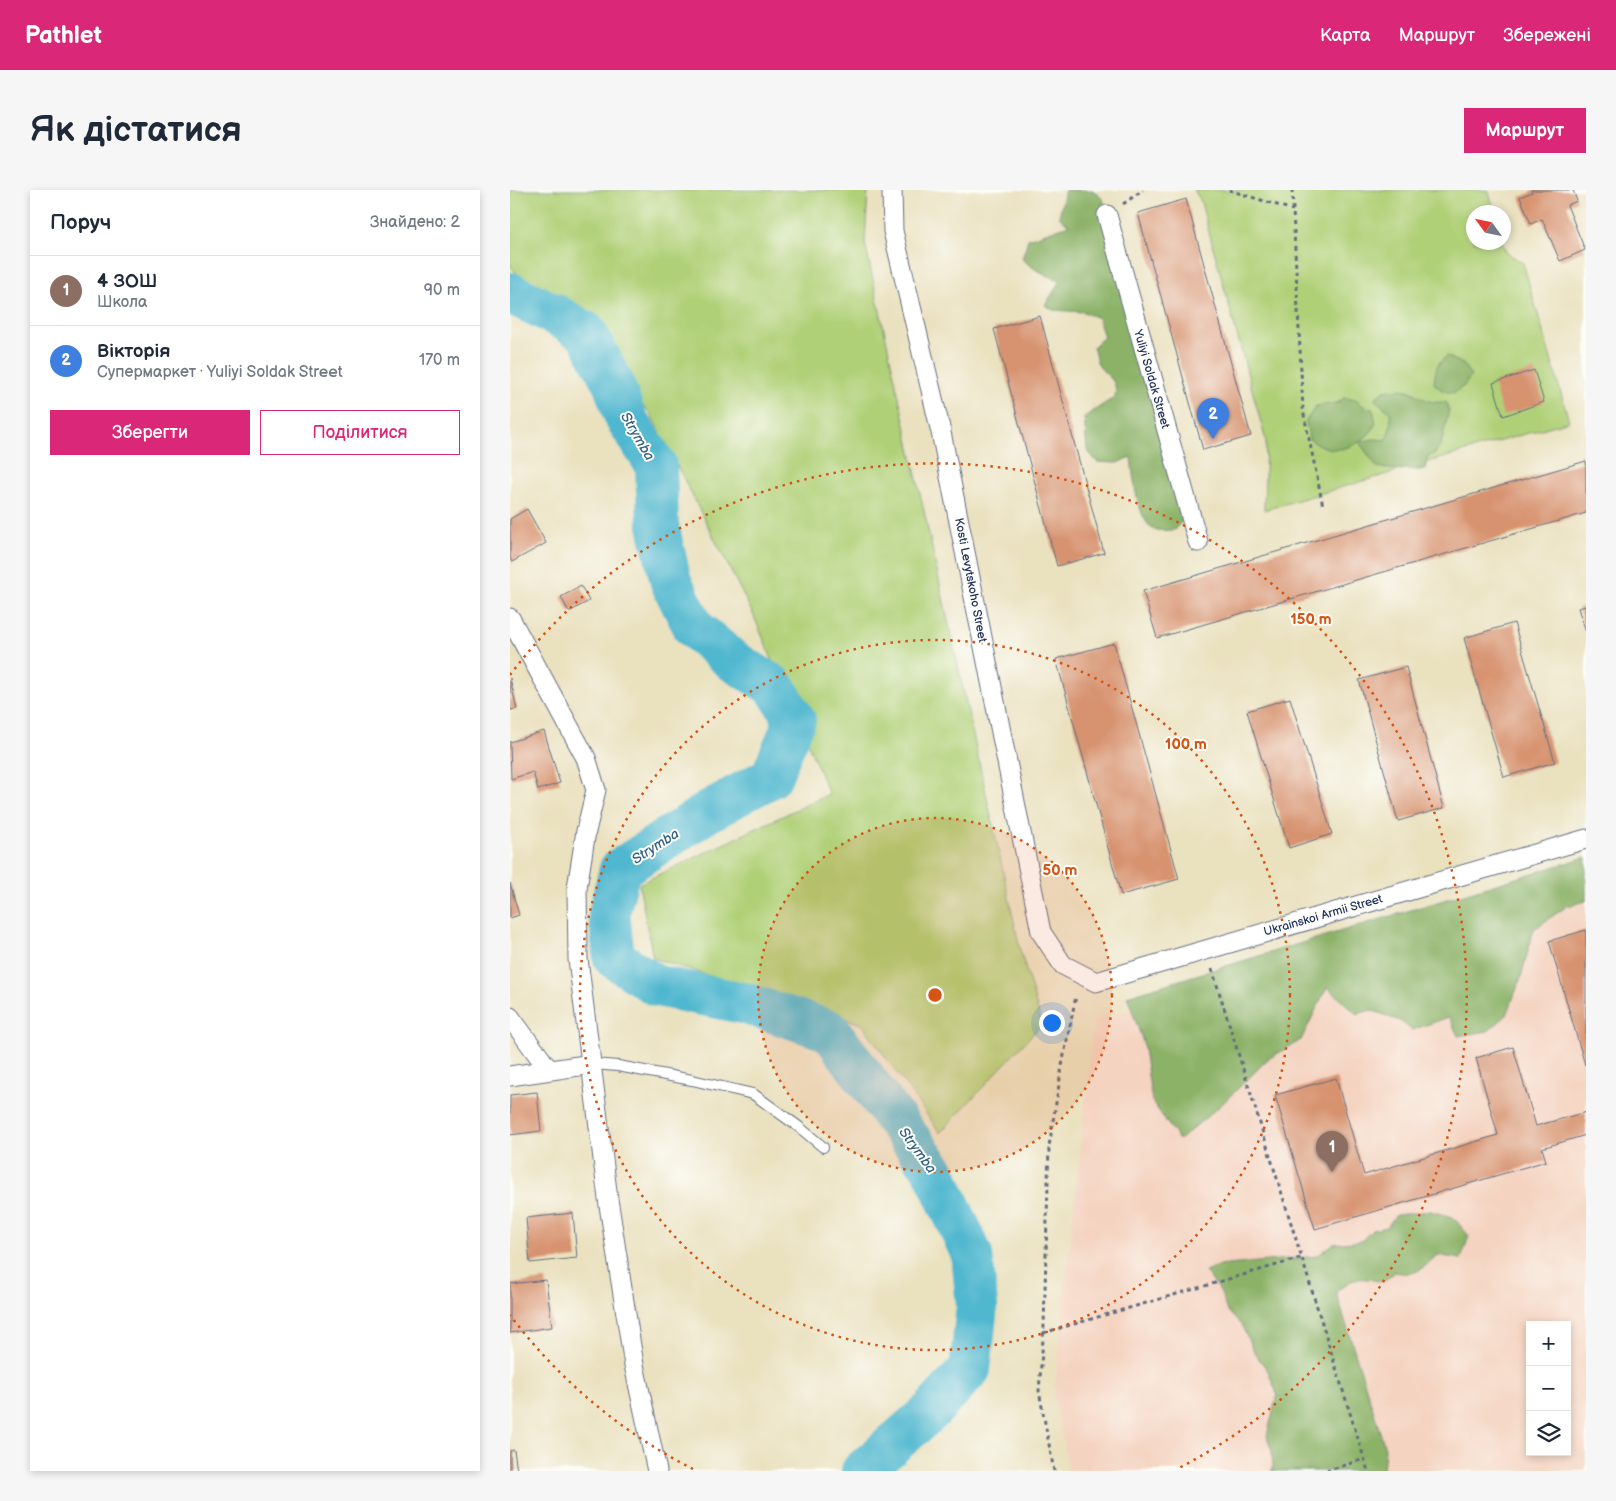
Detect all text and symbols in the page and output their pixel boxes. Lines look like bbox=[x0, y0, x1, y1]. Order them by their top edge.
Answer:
text: Pathlet bbox=[25, 21, 102, 50]
text: Карта bbox=[1320, 25, 1371, 46]
text: Маршрут bbox=[1399, 25, 1475, 46]
text: Збережені bbox=[1503, 25, 1591, 46]
button: Маршрут bbox=[1464, 108, 1586, 153]
text: Як дістатися bbox=[30, 109, 242, 152]
north arrow bbox=[1466, 205, 1511, 250]
text: Поруч bbox=[50, 210, 111, 235]
text: Знайдено: 2 bbox=[370, 213, 460, 232]
text: 4 ЗОШ bbox=[97, 270, 157, 293]
text: 1 bbox=[63, 281, 69, 300]
text: 90 m bbox=[424, 281, 460, 300]
text: Школа bbox=[97, 293, 147, 312]
street label: Yuliyi Soldak Street bbox=[1130, 327, 1173, 431]
text: Вікторія bbox=[97, 340, 170, 363]
text: 2 bbox=[61, 351, 71, 370]
text: 170 m bbox=[419, 351, 460, 370]
text: Супермаркет · Yuliyi Soldak Street bbox=[97, 363, 343, 382]
pin: 2 bbox=[1197, 398, 1229, 439]
water label: Strymba bbox=[617, 409, 658, 463]
button: Зберегти bbox=[50, 410, 250, 455]
button: Поділитися bbox=[260, 410, 460, 455]
street label: Kosti Levytskoho Street bbox=[951, 517, 990, 644]
text: 150 m bbox=[1290, 610, 1332, 629]
text: 100 m bbox=[1165, 735, 1207, 754]
water label: Strymba bbox=[629, 825, 682, 868]
text: 50 m bbox=[1043, 861, 1078, 880]
street label: Ukrainskoi Armii Street bbox=[1262, 891, 1385, 940]
centre of rings bbox=[926, 986, 944, 1004]
your location bbox=[1039, 1010, 1065, 1036]
water label: Strymba bbox=[895, 1124, 940, 1177]
pin: 1 bbox=[1316, 1131, 1348, 1172]
map controls bbox=[1526, 1321, 1571, 1456]
button: + bbox=[1526, 1321, 1571, 1366]
button: − bbox=[1526, 1366, 1571, 1411]
button: layers bbox=[1526, 1411, 1571, 1456]

